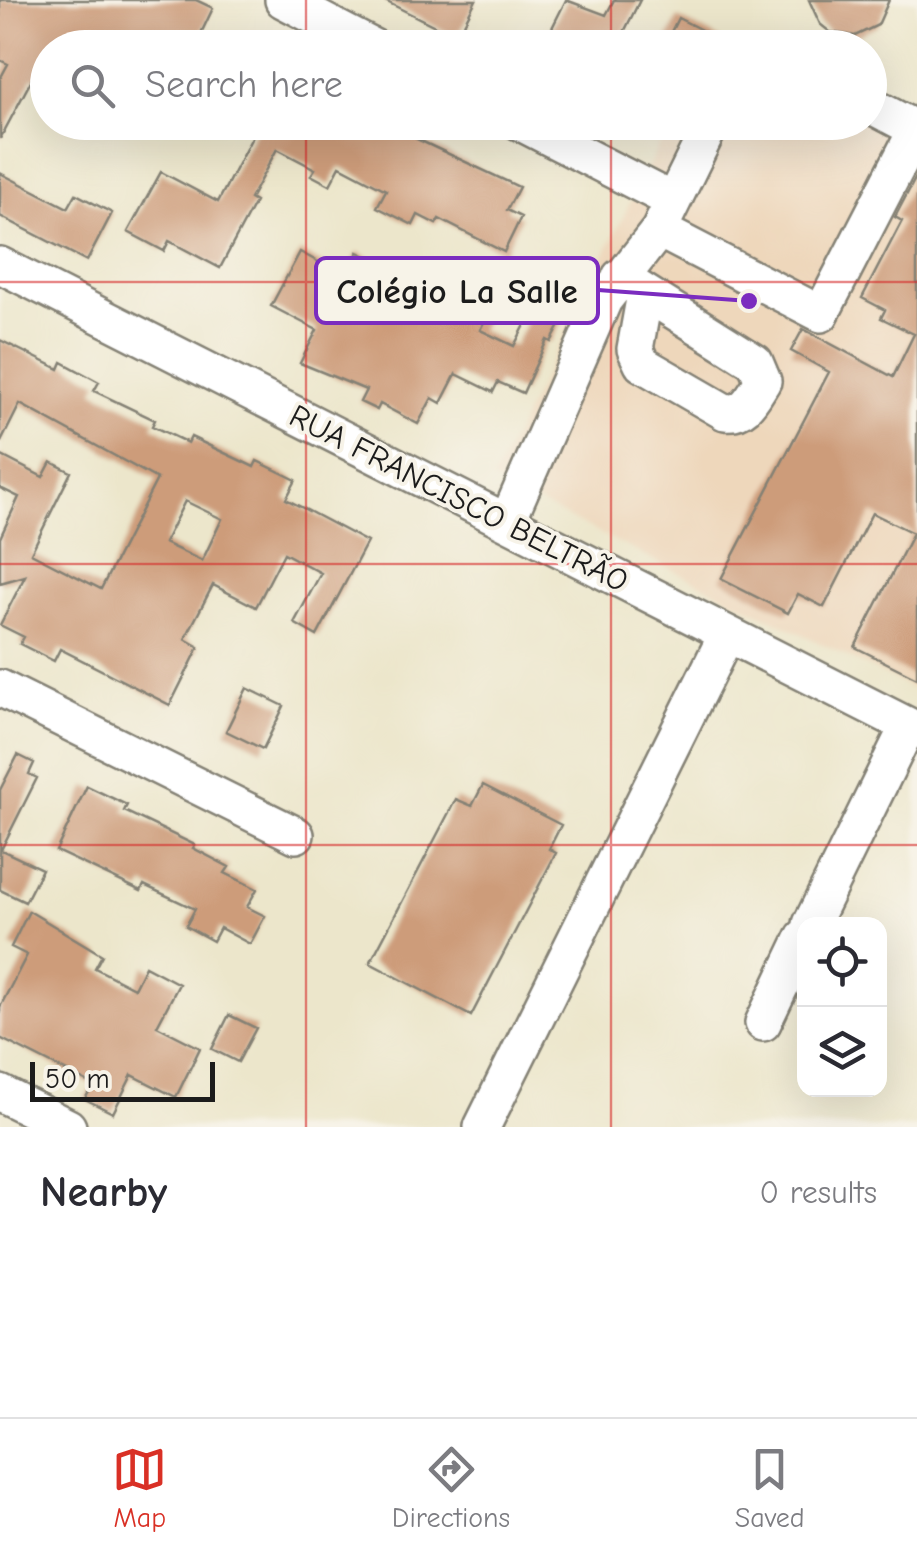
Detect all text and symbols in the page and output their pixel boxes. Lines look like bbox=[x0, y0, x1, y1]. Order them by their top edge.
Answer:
search box bbox=[30, 30, 887, 140]
icon: search bbox=[65, 58, 120, 113]
text: Search here bbox=[145, 63, 343, 107]
callout: Colégio La Salle bbox=[316, 258, 598, 323]
text: Colégio La Salle bbox=[336, 271, 578, 312]
street label: RUA FRANCISCO BELTRÃO bbox=[283, 397, 634, 600]
map controls bbox=[797, 917, 887, 1097]
button: locate bbox=[797, 917, 887, 1007]
button: layers bbox=[797, 1007, 887, 1097]
scale bar bbox=[30, 1057, 215, 1102]
text: 50 m bbox=[45, 1063, 110, 1095]
text: Nearby bbox=[40, 1168, 167, 1217]
text: 0 results bbox=[760, 1174, 877, 1211]
tab: Map bbox=[112, 1442, 167, 1534]
tab: Directions bbox=[392, 1442, 510, 1534]
tab: Saved bbox=[735, 1442, 805, 1534]

